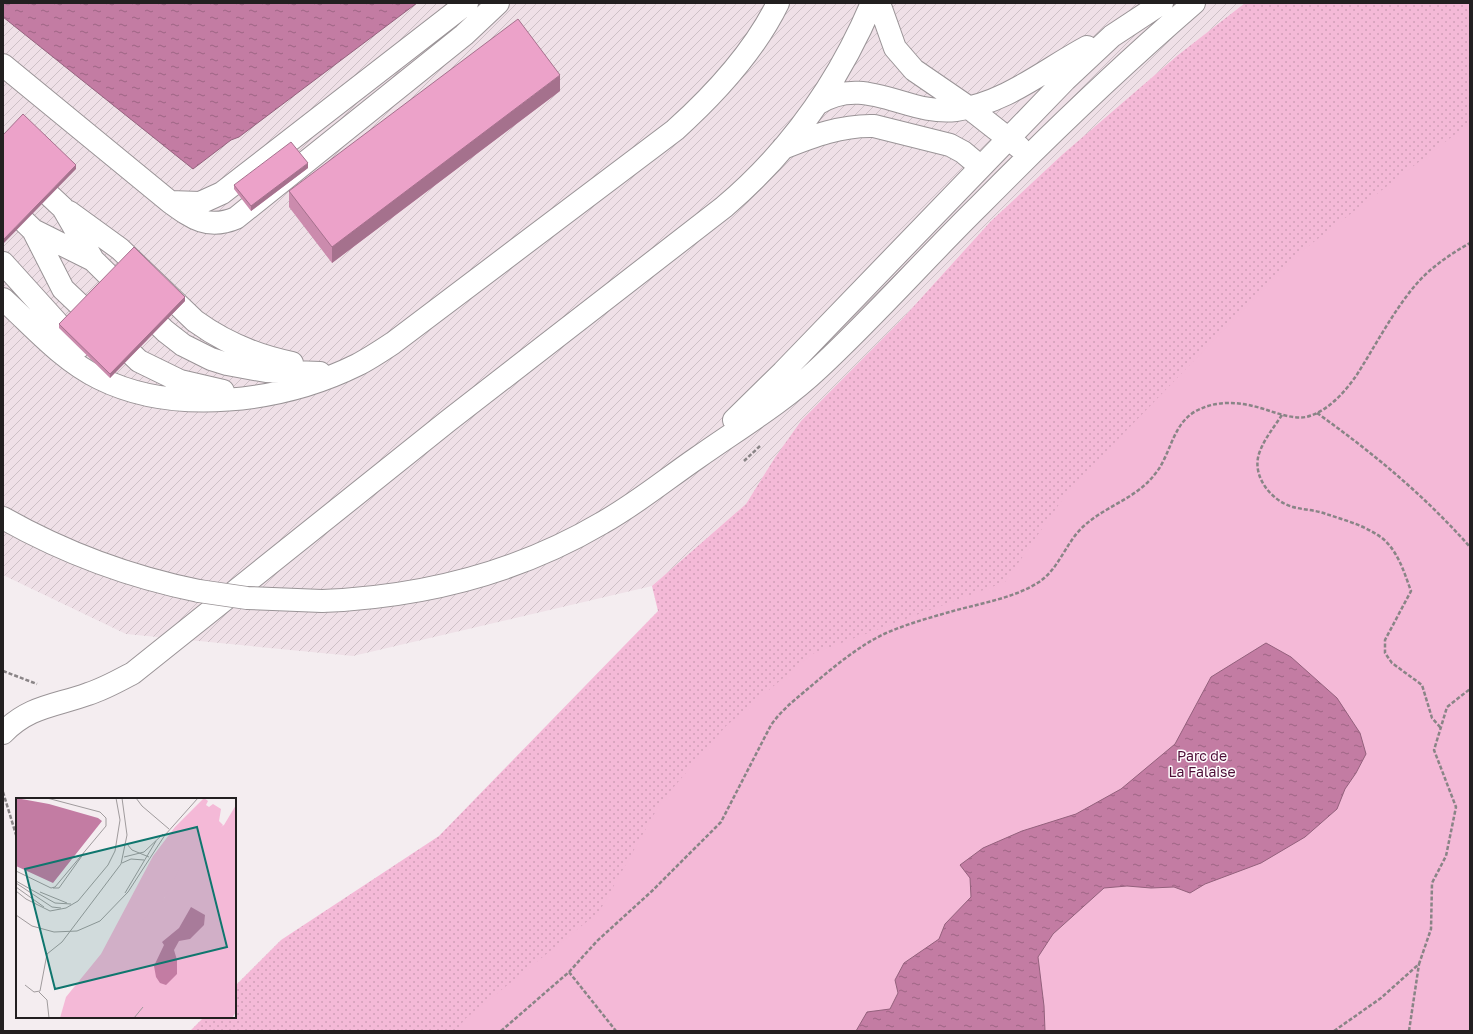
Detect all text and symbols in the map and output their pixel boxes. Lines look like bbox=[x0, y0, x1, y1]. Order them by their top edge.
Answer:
park label: Parc de La Falaise bbox=[1168, 747, 1236, 780]
inset map bbox=[16, 798, 236, 1018]

